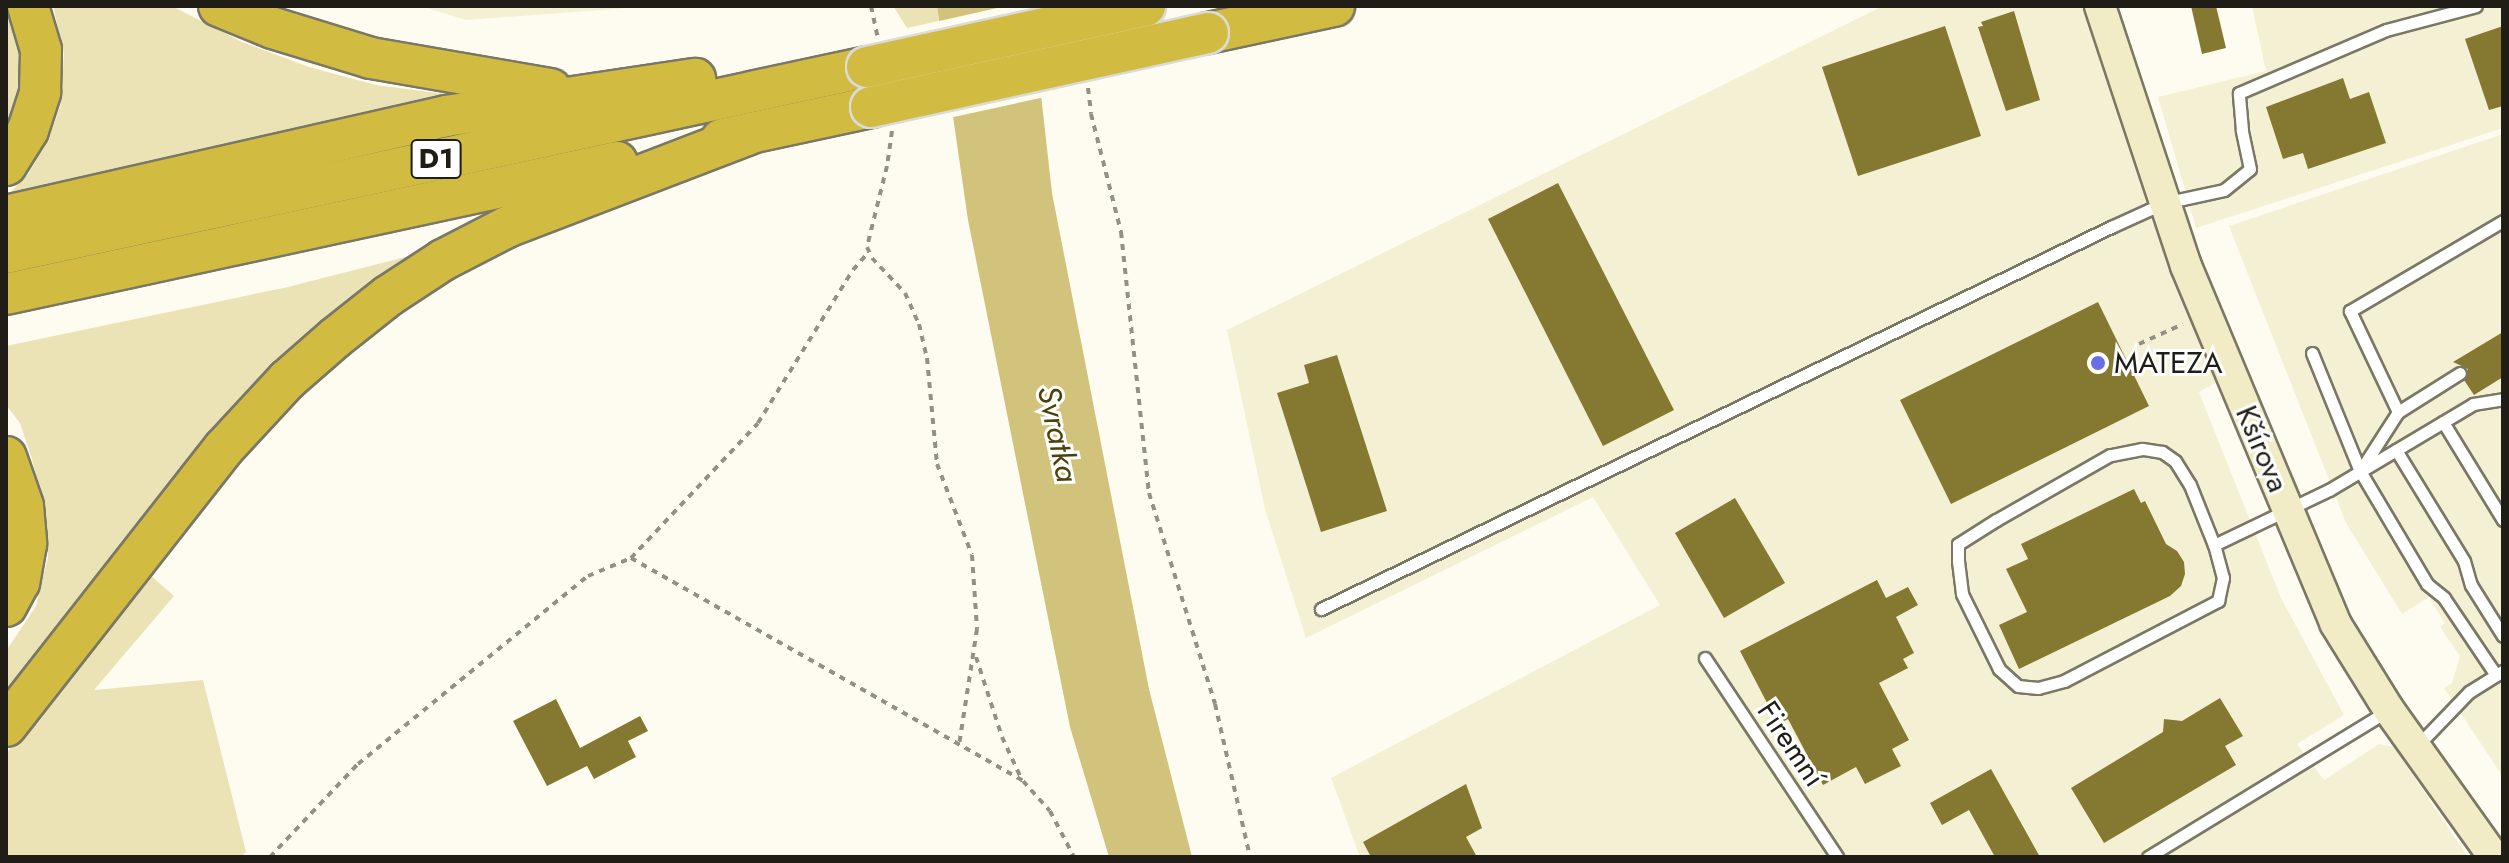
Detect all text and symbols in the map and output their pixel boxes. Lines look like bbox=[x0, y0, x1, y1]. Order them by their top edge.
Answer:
road number: D1 bbox=[410, 135, 462, 183]
place label: MATEZA bbox=[2114, 345, 2223, 381]
marker: MATEZA bbox=[2089, 354, 2107, 372]
water label: Svratka bbox=[1029, 382, 1087, 486]
street label: Kšírova bbox=[2228, 400, 2296, 498]
street label: Firemní bbox=[1750, 695, 1832, 793]

